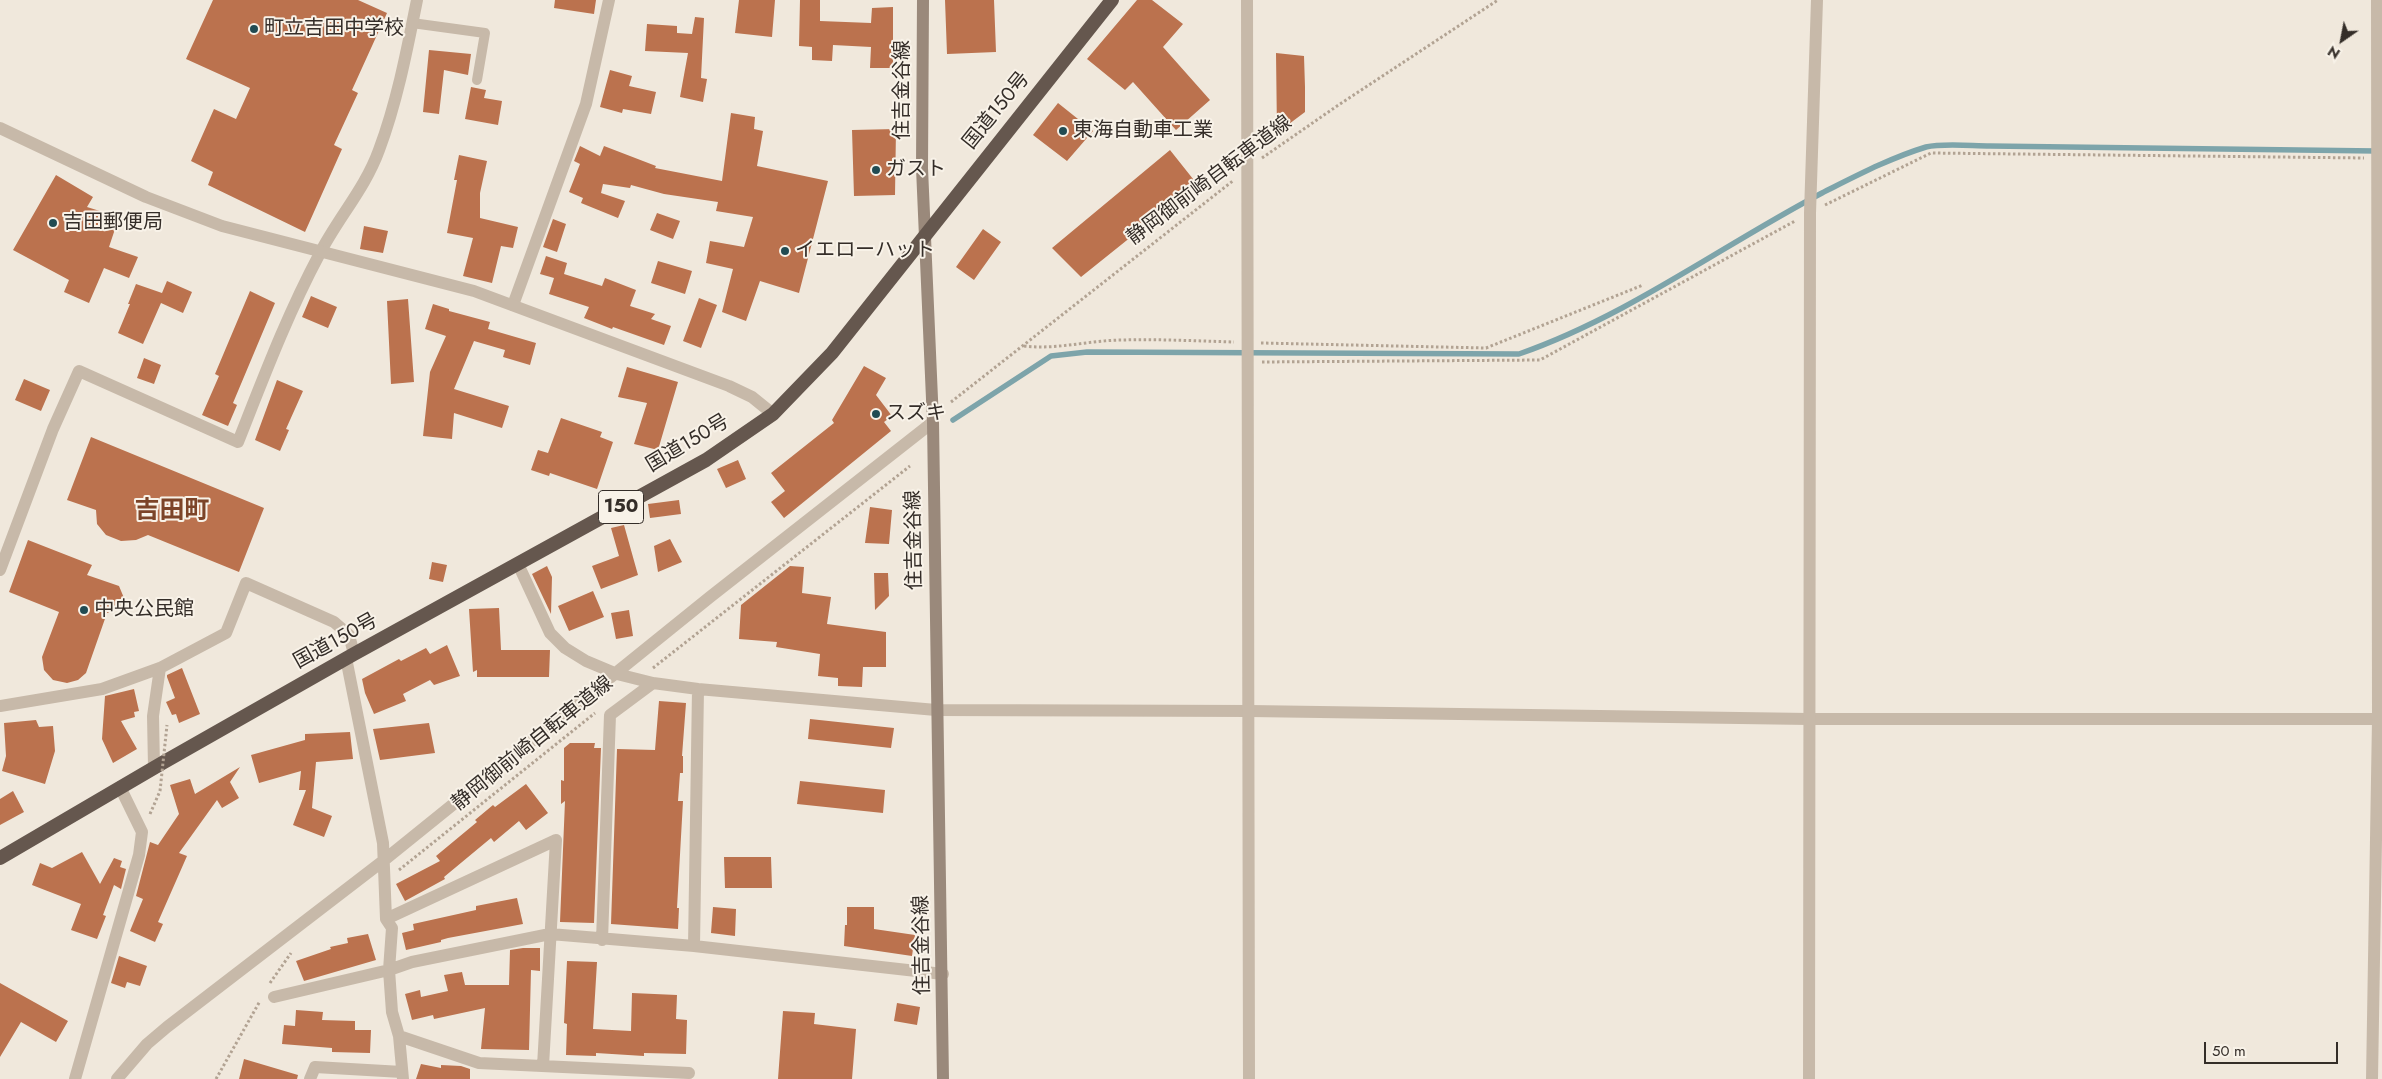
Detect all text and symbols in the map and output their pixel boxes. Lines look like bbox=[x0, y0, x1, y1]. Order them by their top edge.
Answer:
north arrow bbox=[2317, 15, 2367, 65]
place label: 町立吉田中学校 bbox=[264, 17, 404, 41]
marker: 町立吉田中学校 bbox=[248, 23, 260, 35]
street label: 住吉金谷線 bbox=[891, 40, 915, 140]
text: N bbox=[2324, 41, 2344, 64]
street label: 国道150号 bbox=[959, 68, 1035, 154]
street label: 静岡御前崎自転車道線 bbox=[1123, 111, 1297, 251]
place label: 東海自動車工業 bbox=[1073, 119, 1213, 143]
marker: 東海自動車工業 bbox=[1057, 125, 1069, 137]
place label: ガスト bbox=[886, 158, 946, 182]
marker: ガスト bbox=[870, 164, 882, 176]
place label: 吉田郵便局 bbox=[63, 211, 163, 235]
marker: 吉田郵便局 bbox=[47, 217, 59, 229]
place label: イエローハット bbox=[795, 239, 935, 263]
marker: イエローハット bbox=[779, 245, 791, 257]
place label: スズキ bbox=[886, 402, 946, 426]
marker: スズキ bbox=[870, 408, 882, 420]
street label: 国道150号 bbox=[642, 410, 734, 478]
street label: 住吉金谷線 bbox=[902, 490, 928, 590]
road number: 150 bbox=[598, 491, 644, 524]
district label: 吉田町 bbox=[135, 497, 209, 527]
place label: 中央公民館 bbox=[94, 598, 194, 622]
marker: 中央公民館 bbox=[78, 604, 90, 616]
street label: 国道150号 bbox=[290, 609, 382, 675]
street label: 静岡御前崎自転車道線 bbox=[448, 672, 618, 816]
street label: 住吉金谷線 bbox=[910, 895, 936, 995]
scale bar bbox=[2207, 1032, 2341, 1064]
text: 50 m bbox=[2212, 1040, 2246, 1062]

